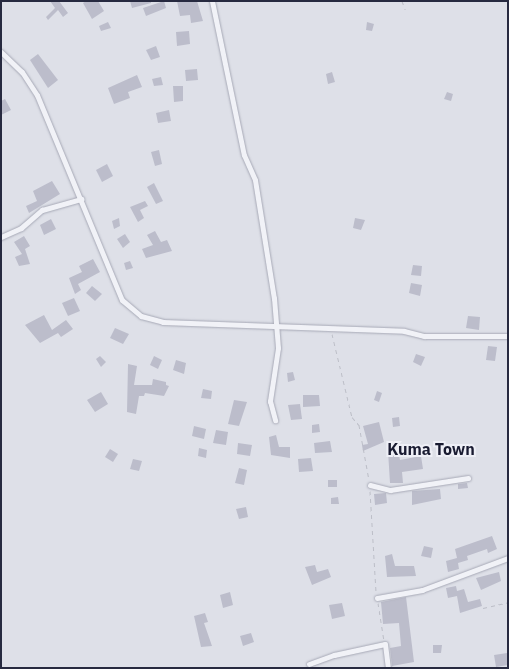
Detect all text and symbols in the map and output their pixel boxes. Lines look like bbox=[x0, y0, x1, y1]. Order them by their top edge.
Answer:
district label: Kuma Town bbox=[387, 439, 475, 459]

